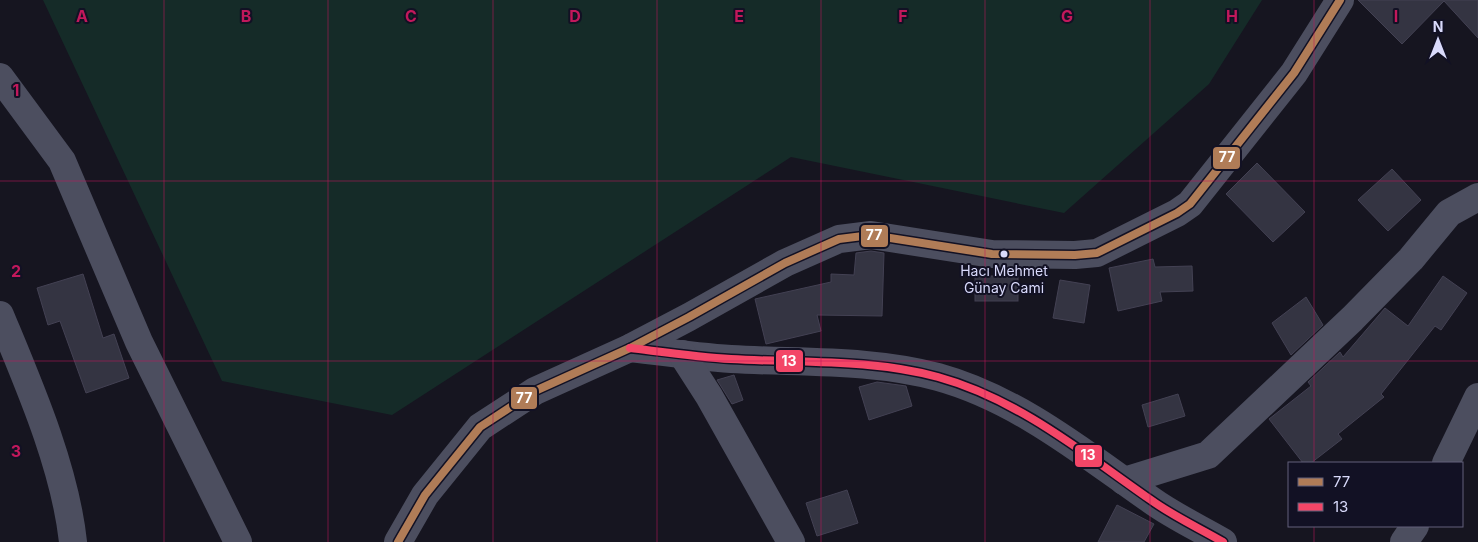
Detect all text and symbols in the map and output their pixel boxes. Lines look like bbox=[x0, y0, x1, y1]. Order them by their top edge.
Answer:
text: A bbox=[76, 6, 88, 26]
text: B bbox=[241, 6, 251, 26]
text: C bbox=[405, 6, 417, 26]
text: D bbox=[569, 6, 581, 26]
text: E bbox=[734, 6, 744, 26]
text: F bbox=[898, 6, 908, 26]
text: G bbox=[1061, 6, 1073, 26]
text: H bbox=[1226, 6, 1238, 26]
text: I bbox=[1394, 6, 1398, 26]
north arrow bbox=[1413, 15, 1463, 65]
text: N bbox=[1433, 18, 1443, 35]
text: 1 bbox=[13, 80, 19, 100]
line badge: 77 bbox=[1212, 146, 1241, 170]
text: 77 bbox=[1219, 148, 1235, 165]
line badge: 77 bbox=[860, 224, 889, 248]
text: 77 bbox=[866, 226, 882, 243]
marker: Hacı Mehmet Günay Cami bbox=[999, 249, 1009, 259]
text: 2 bbox=[11, 261, 21, 281]
place label: Hacı Mehmet Günay Cami bbox=[960, 262, 1048, 296]
line badge: 13 bbox=[775, 349, 804, 373]
text: 13 bbox=[781, 352, 797, 369]
line badge: 77 bbox=[510, 386, 538, 410]
text: 77 bbox=[516, 389, 532, 406]
text: 3 bbox=[11, 441, 21, 461]
line badge: 13 bbox=[1074, 444, 1103, 468]
text: 13 bbox=[1080, 446, 1096, 463]
legend bbox=[1288, 462, 1463, 527]
text: 77 bbox=[1333, 472, 1350, 491]
text: 13 bbox=[1333, 497, 1348, 516]

